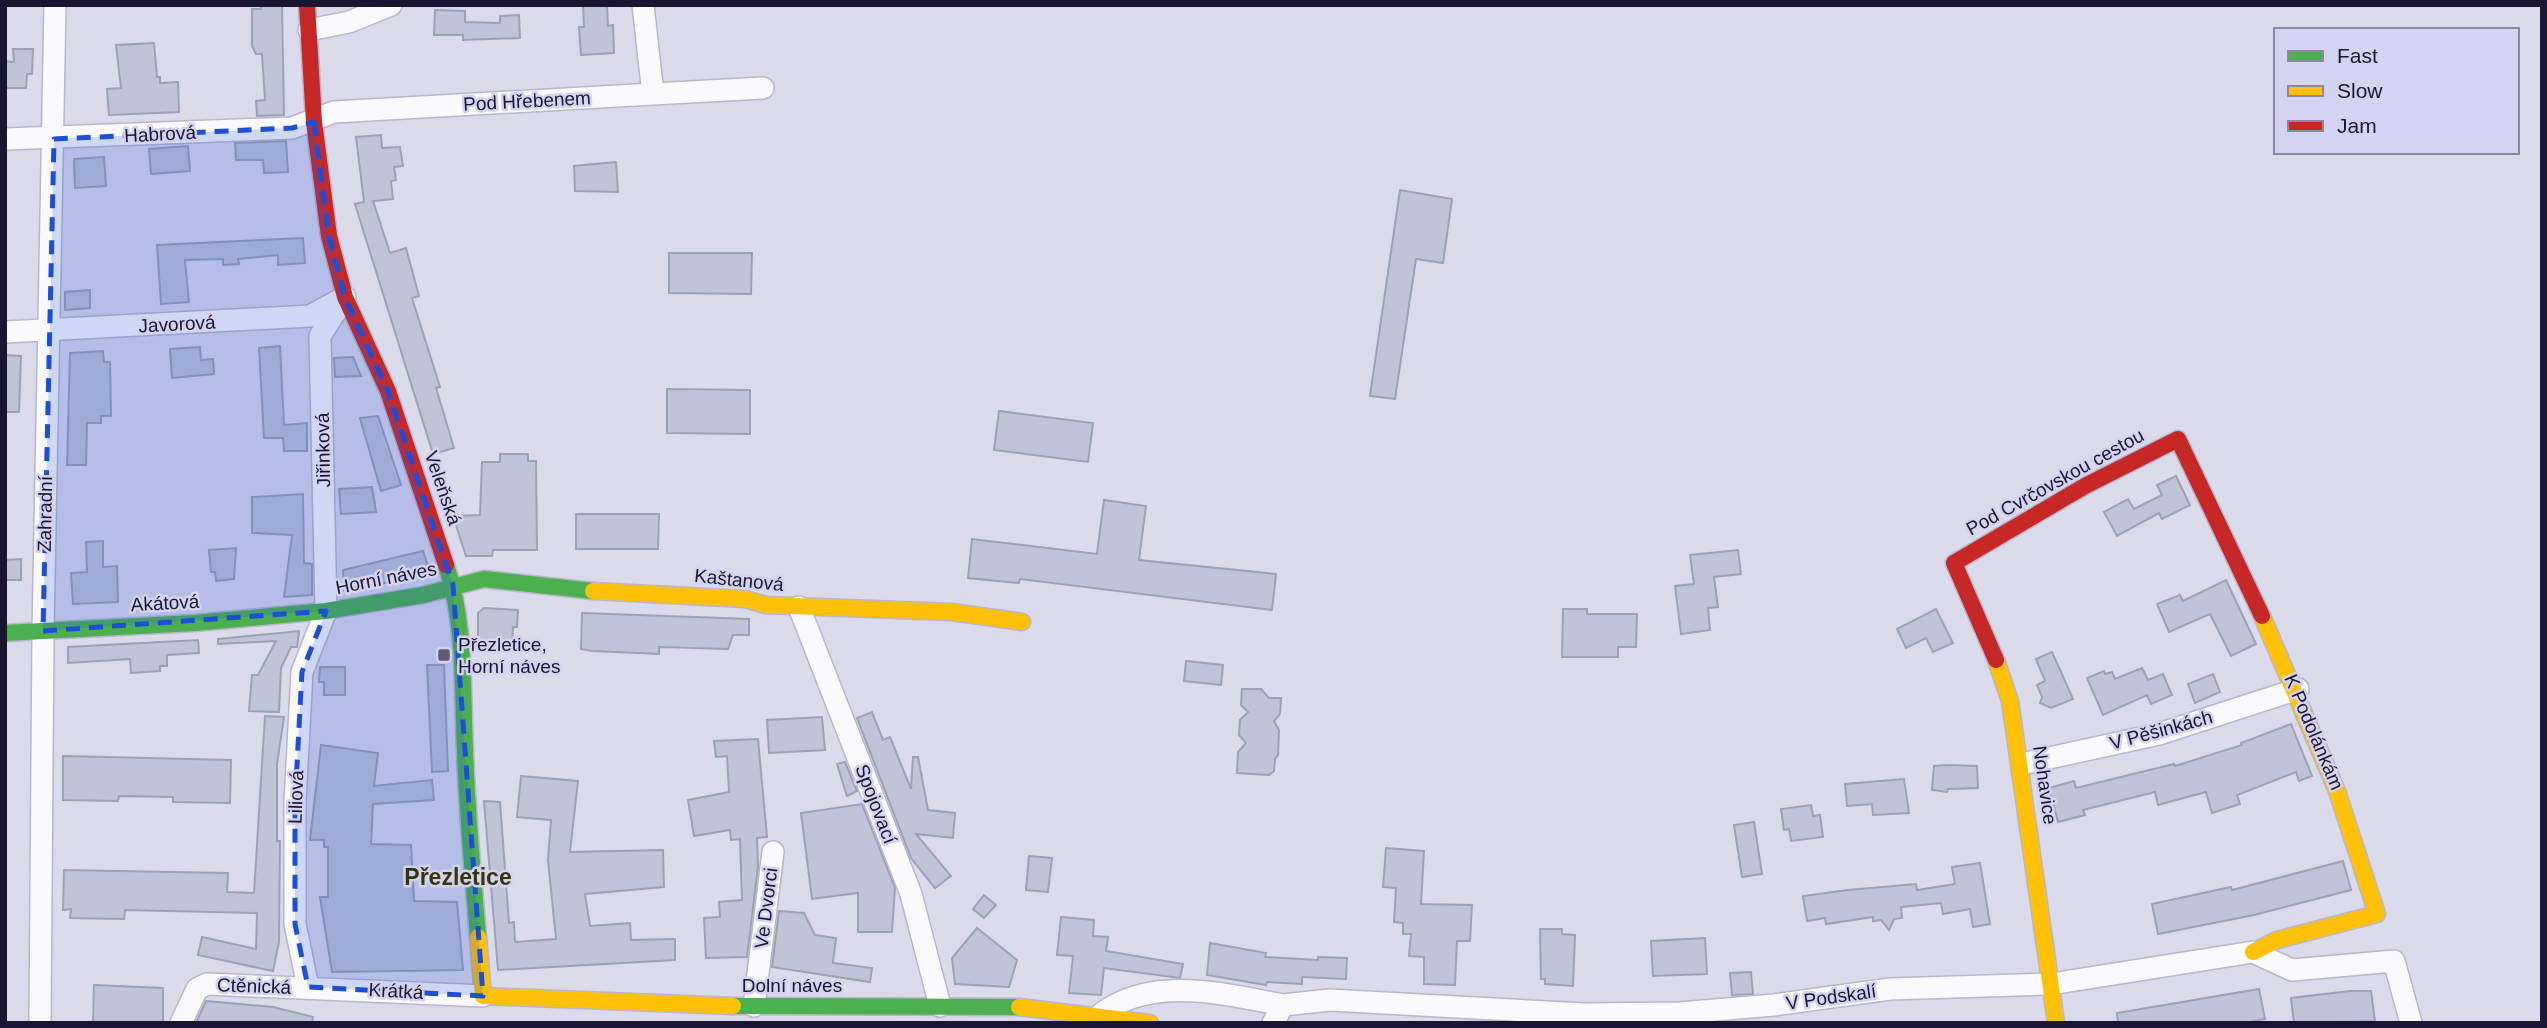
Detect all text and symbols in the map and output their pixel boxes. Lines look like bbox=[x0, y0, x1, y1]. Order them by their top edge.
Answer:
legend bbox=[2274, 28, 2519, 154]
text: Fast bbox=[2337, 44, 2378, 67]
text: Slow bbox=[2337, 79, 2383, 102]
street label: Pod Hřebenem bbox=[463, 87, 591, 115]
text: Jam bbox=[2337, 114, 2377, 137]
street label: Habrová bbox=[124, 122, 197, 146]
street label: Javorová bbox=[138, 311, 216, 337]
street label: Jiřinková bbox=[312, 412, 334, 488]
street label: Pod Cvrčovskou cestou bbox=[1963, 424, 2147, 540]
street label: Veleňská bbox=[421, 448, 466, 528]
street label: Zahradní bbox=[34, 475, 56, 552]
street label: Horní náves bbox=[334, 558, 438, 598]
street label: Kaštanová bbox=[693, 565, 785, 595]
street label: Akátová bbox=[130, 591, 200, 615]
place label: Přezletice, Horní náves bbox=[458, 634, 560, 677]
marker: Přezletice, Horní náves bbox=[436, 647, 452, 663]
street label: K Podolánkám bbox=[2280, 671, 2348, 793]
street label: V Pěšinkách bbox=[2107, 706, 2215, 754]
street label: Nohavice bbox=[2029, 744, 2061, 826]
street label: Spojovací bbox=[851, 761, 901, 847]
street label: Liliová bbox=[285, 769, 307, 824]
district label: Přezletice bbox=[404, 864, 512, 890]
street label: Ve Dvorci bbox=[751, 866, 781, 950]
street label: Ctěnická bbox=[217, 974, 292, 998]
street label: Dolní náves bbox=[742, 975, 842, 996]
street label: Krátká bbox=[368, 979, 424, 1003]
street label: V Podskalí bbox=[1785, 980, 1878, 1014]

